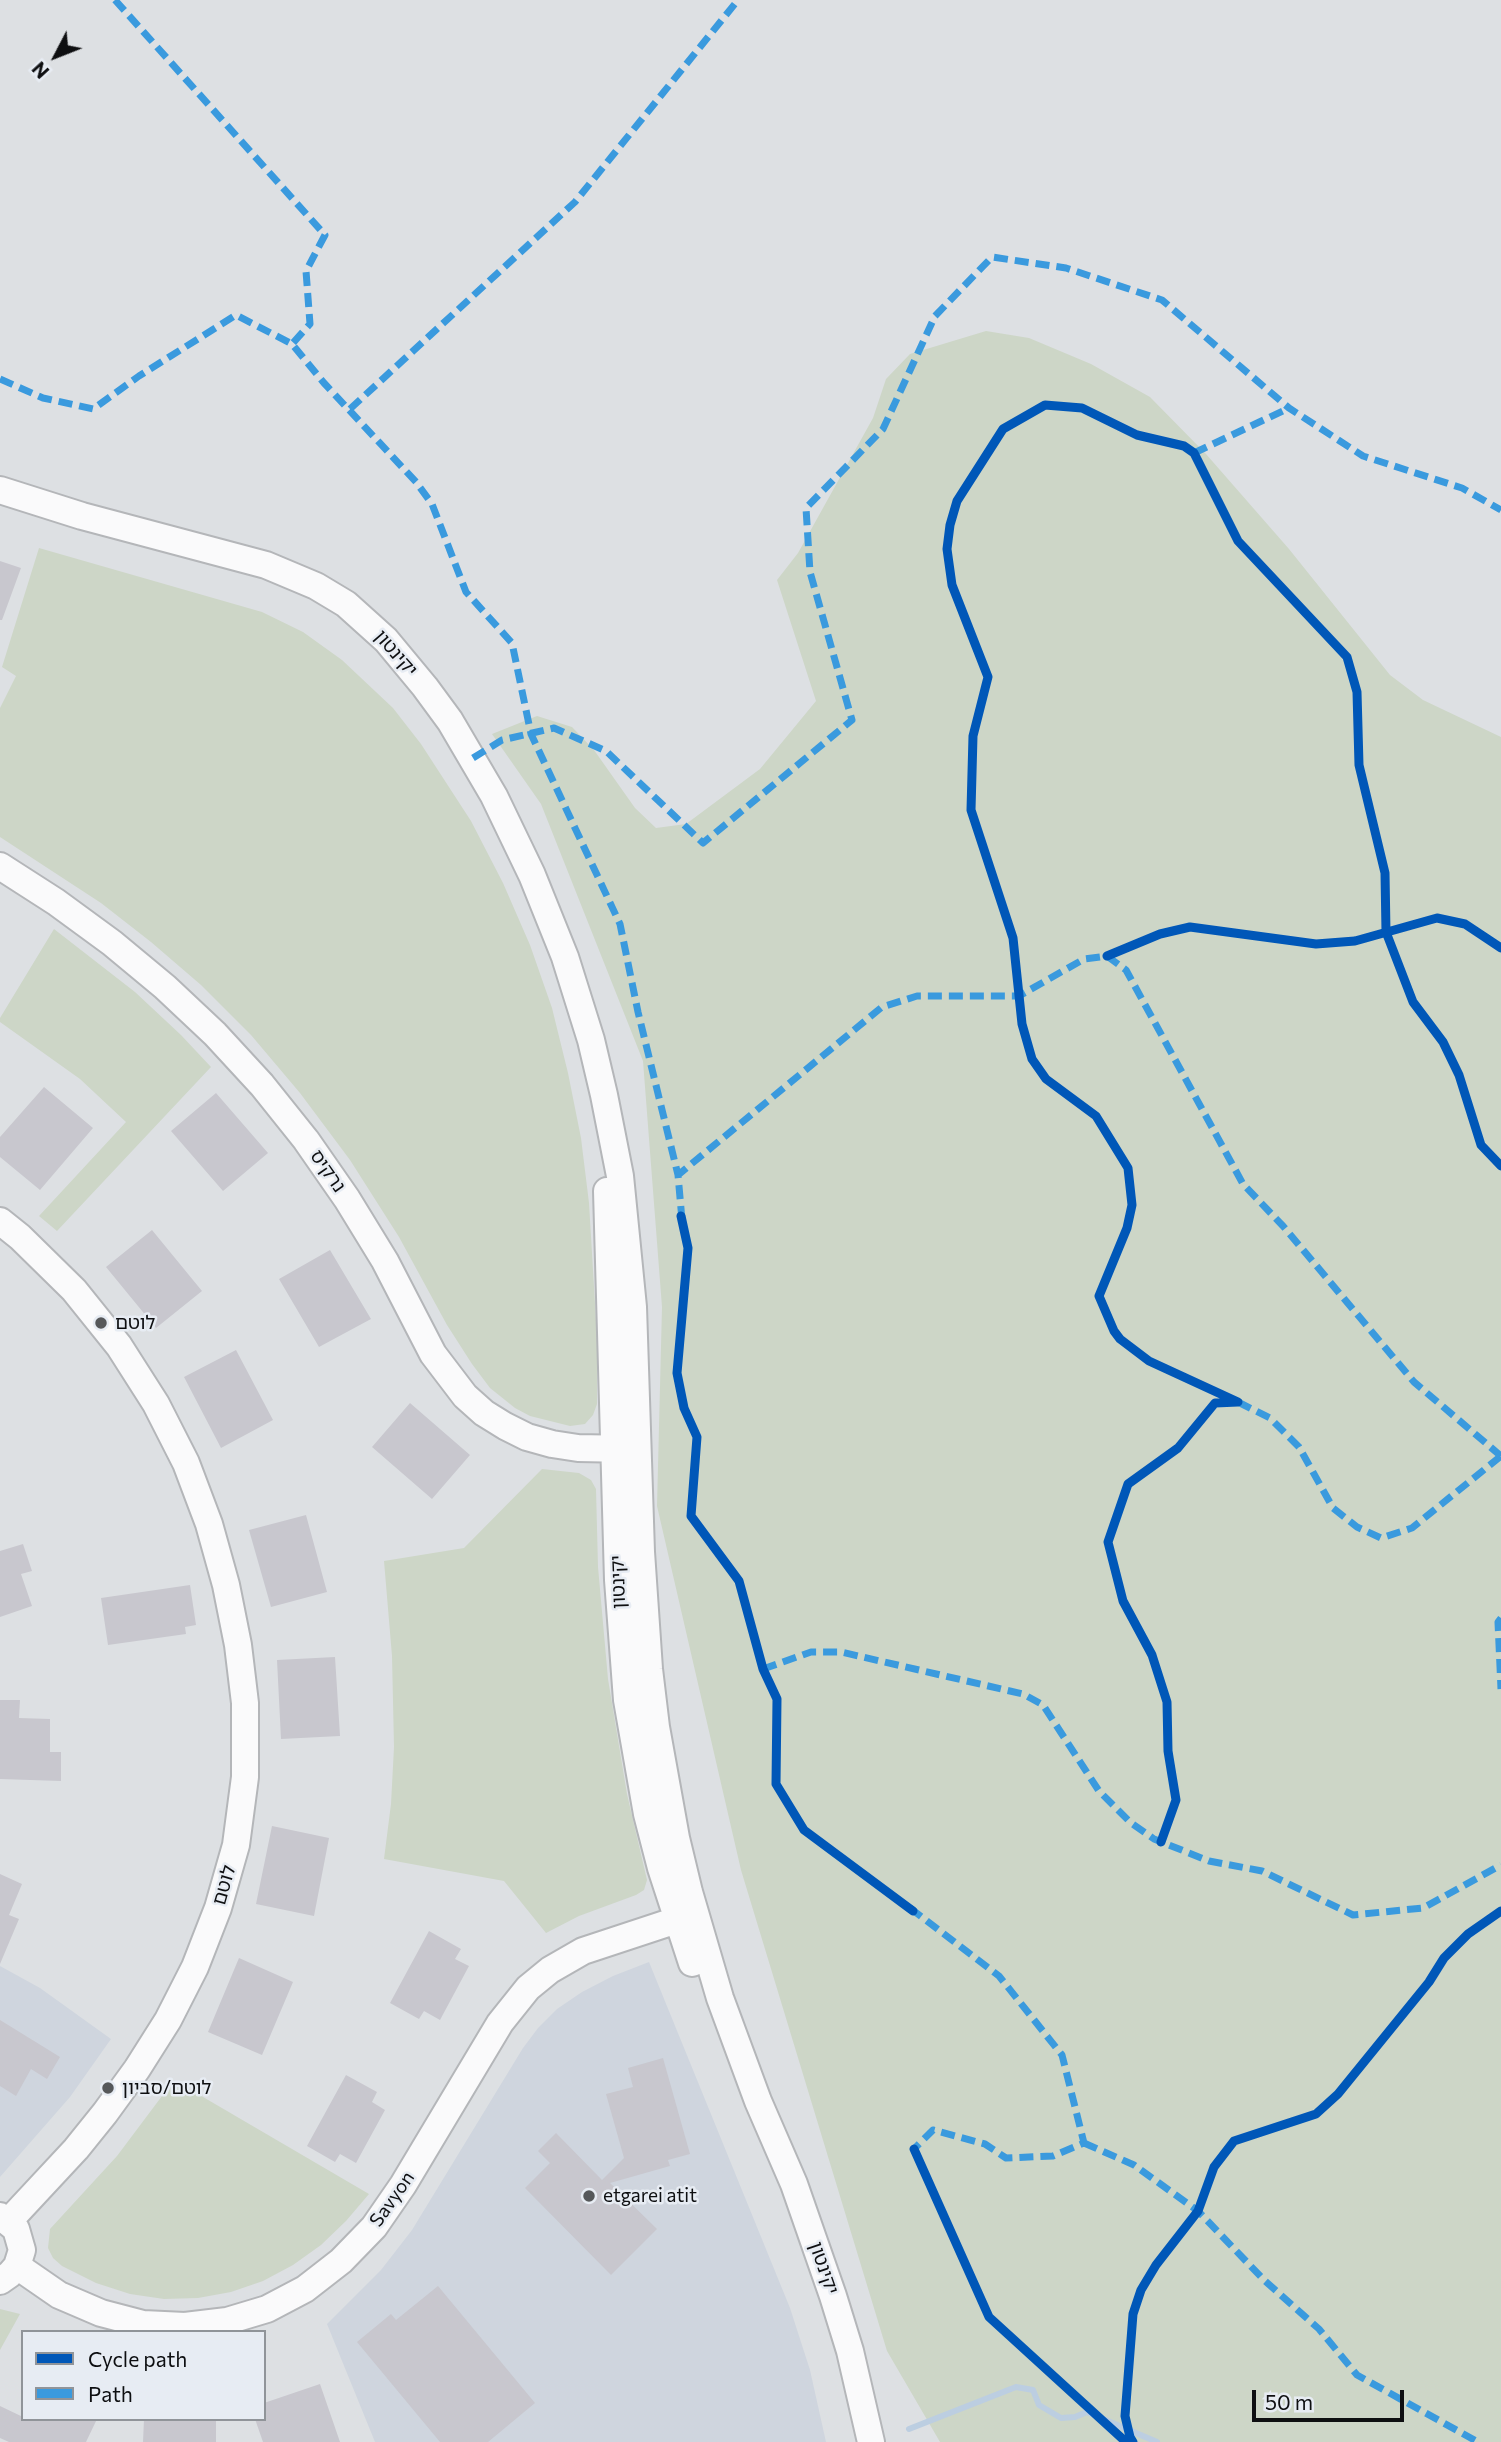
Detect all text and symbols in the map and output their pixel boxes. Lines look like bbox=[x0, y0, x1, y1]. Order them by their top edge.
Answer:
north arrow bbox=[21, 21, 91, 91]
text: N bbox=[27, 57, 53, 83]
street label: יקינטון bbox=[370, 625, 422, 681]
street label: נרקיס bbox=[305, 1145, 351, 1197]
place label: לוטם bbox=[115, 1312, 155, 1334]
marker: לוטם bbox=[93, 1315, 109, 1331]
street label: יקינטון bbox=[606, 1555, 630, 1609]
street label: לוטם bbox=[207, 1862, 241, 1908]
place label: לוטם/סביון bbox=[122, 2077, 211, 2099]
marker: לוטם/סביון bbox=[100, 2080, 116, 2096]
street label: Savyon bbox=[365, 2167, 419, 2231]
place label: etgarei atit bbox=[603, 2185, 697, 2207]
marker: etgarei atit bbox=[581, 2188, 597, 2204]
street label: יקינטון bbox=[804, 2239, 844, 2297]
legend bbox=[21, 2330, 266, 2421]
text: Cycle path bbox=[88, 2346, 187, 2371]
scale bar bbox=[1256, 2376, 1408, 2420]
text: Path bbox=[88, 2381, 133, 2406]
text: 50 m bbox=[1265, 2389, 1313, 2414]

